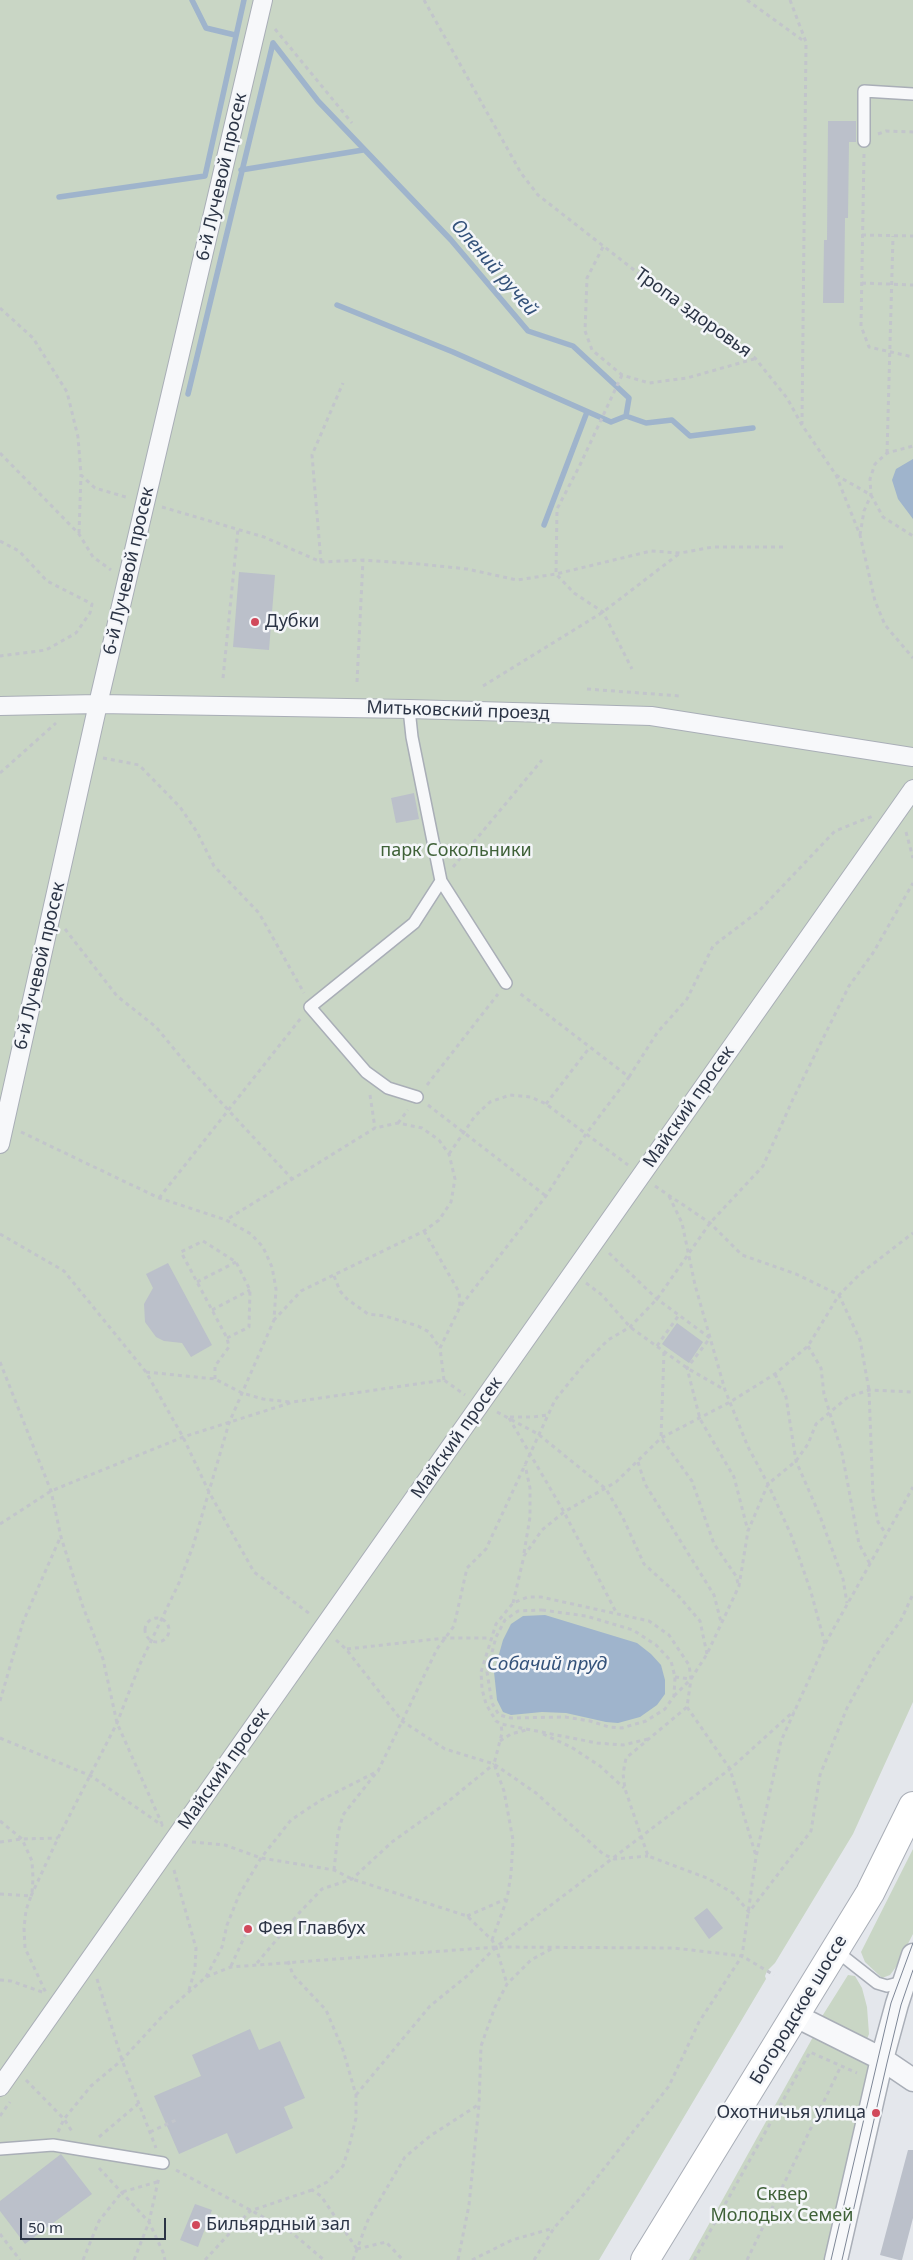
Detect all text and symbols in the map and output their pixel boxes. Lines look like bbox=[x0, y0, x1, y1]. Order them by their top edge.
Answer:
street label: 6-й Лучевой просек bbox=[192, 91, 252, 263]
water label: Олений ручей bbox=[446, 215, 542, 321]
street label: Тропа здоровья bbox=[631, 263, 755, 363]
street label: 6-й Лучевой просек bbox=[99, 485, 159, 657]
place label: Дубки bbox=[265, 611, 319, 633]
marker: Дубки bbox=[249, 616, 261, 628]
street label: Митьковский проезд bbox=[366, 697, 550, 725]
park label: парк Сокольники bbox=[380, 840, 532, 862]
street label: 6-й Лучевой просек bbox=[10, 880, 70, 1052]
street label: Майский просек bbox=[639, 1042, 739, 1172]
street label: Майский просек bbox=[407, 1373, 507, 1503]
water label: Собачий пруд bbox=[487, 1654, 607, 1676]
street label: Майский просек bbox=[174, 1704, 274, 1834]
place label: Фея Главбух bbox=[258, 1918, 365, 1940]
marker: Фея Главбух bbox=[242, 1923, 254, 1935]
street label: Богородское шоссе bbox=[746, 1932, 852, 2088]
place label: Охотничья улица bbox=[716, 2102, 866, 2124]
marker: Охотничья улица bbox=[870, 2107, 882, 2119]
park label: Сквер Молодых Семей bbox=[711, 2184, 853, 2226]
scale bar bbox=[22, 2208, 169, 2240]
place label: Бильярдный зал bbox=[206, 2214, 350, 2236]
text: 50 m bbox=[28, 2217, 63, 2237]
marker: Бильярдный зал bbox=[190, 2219, 202, 2231]

